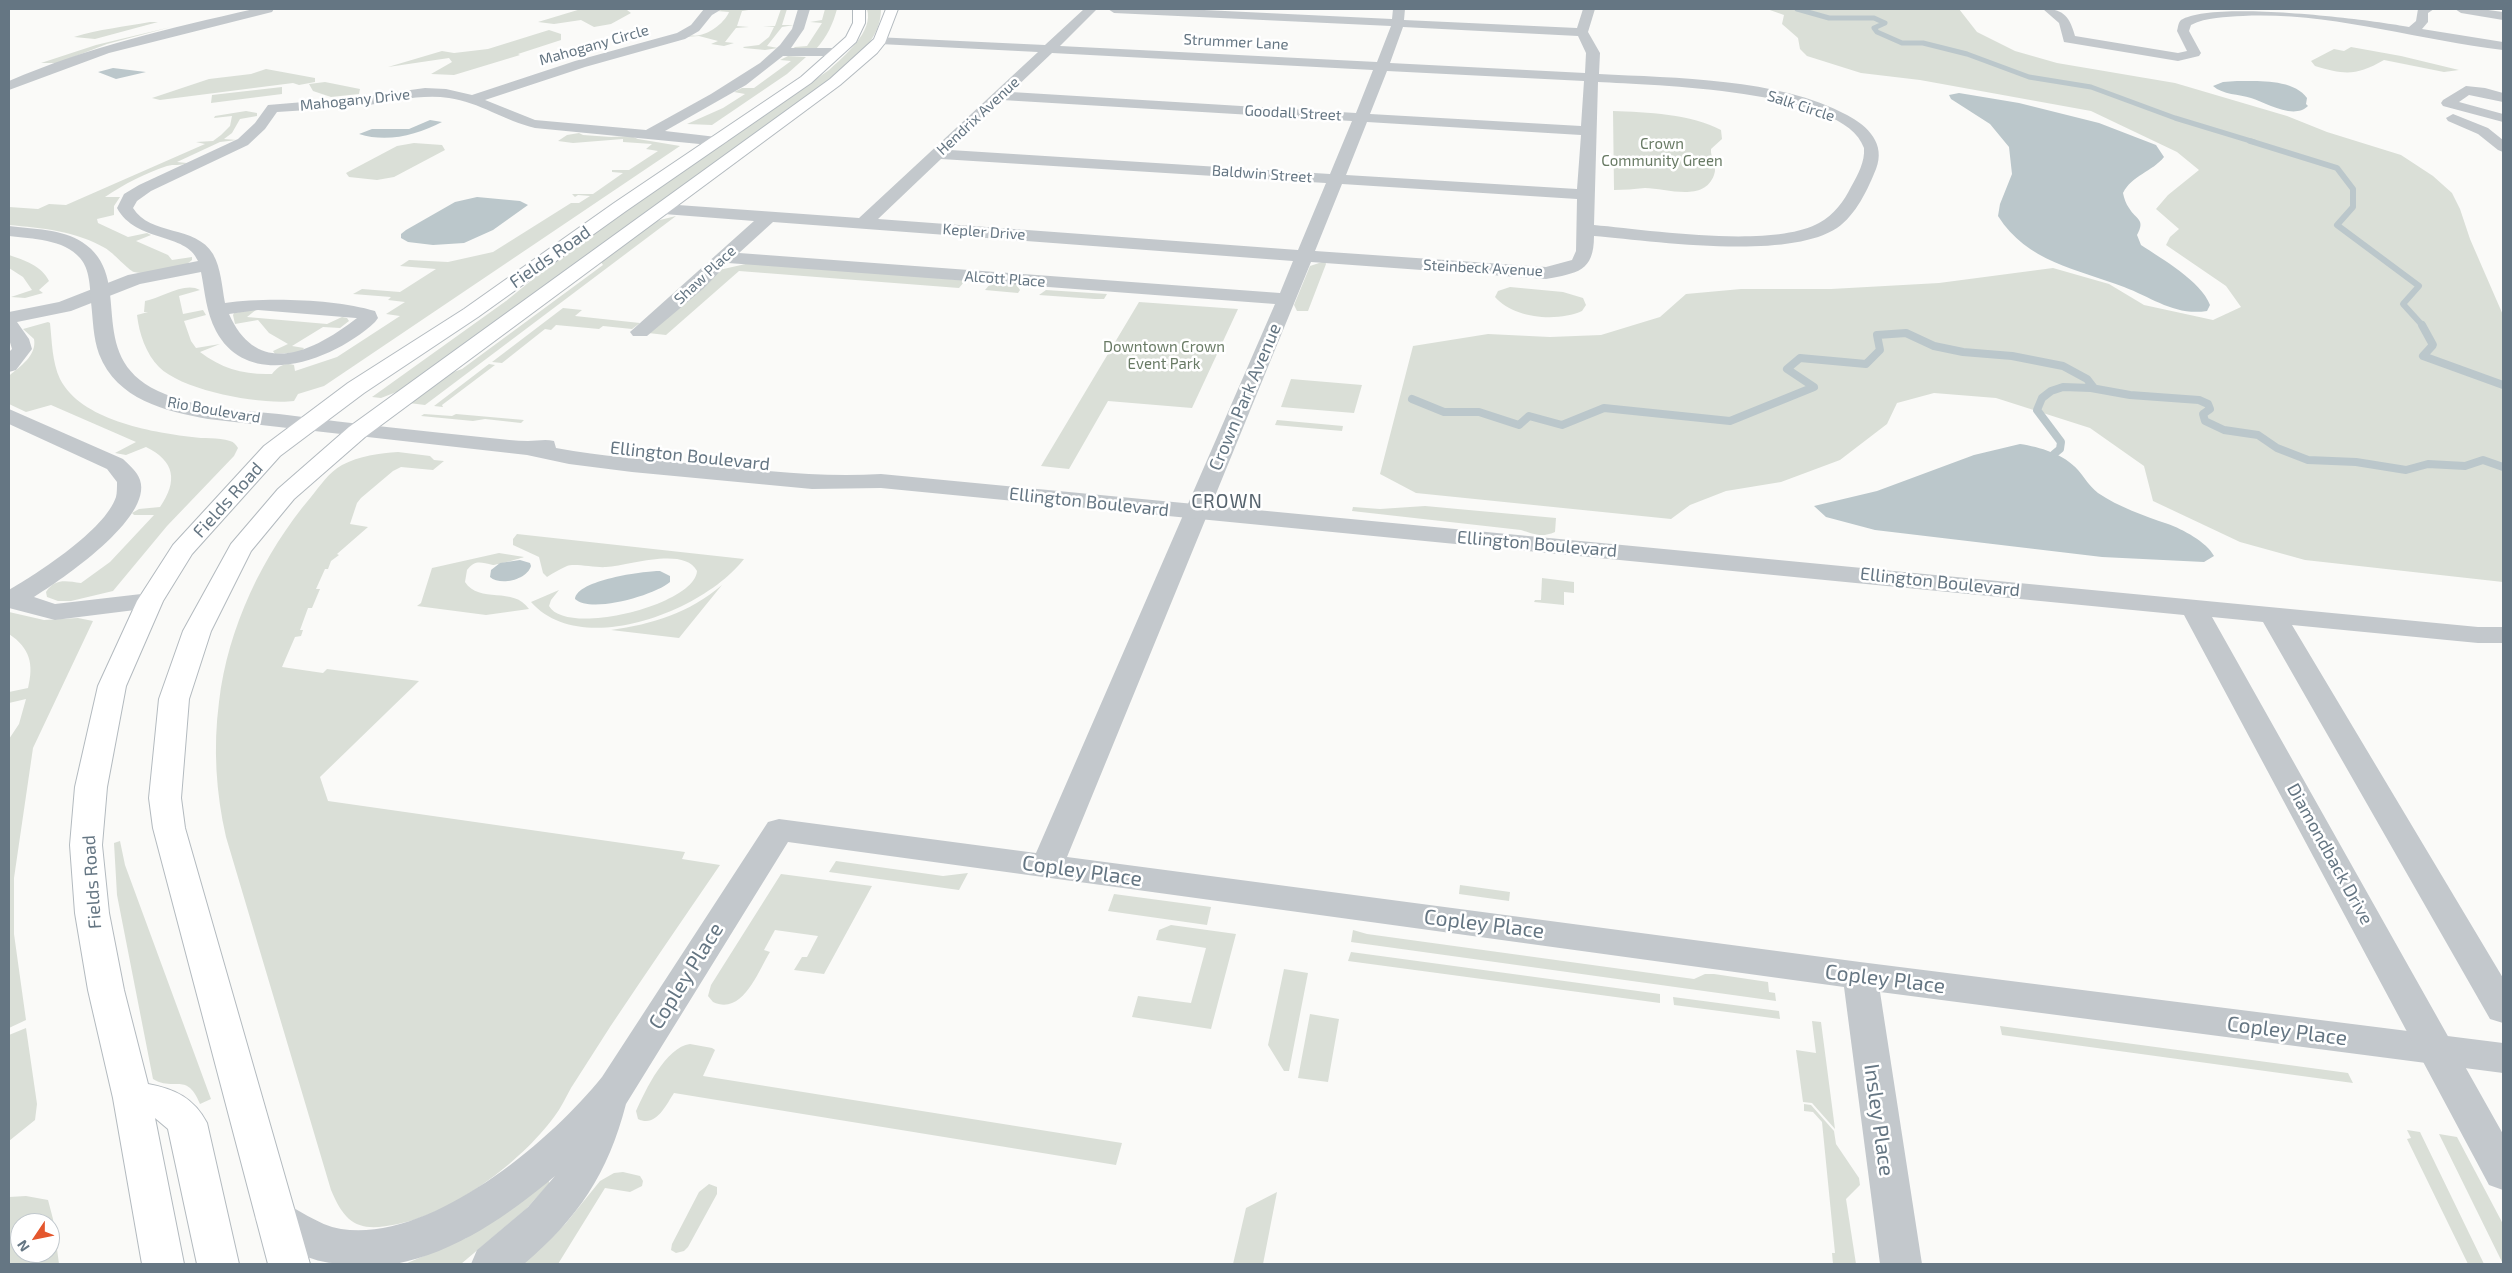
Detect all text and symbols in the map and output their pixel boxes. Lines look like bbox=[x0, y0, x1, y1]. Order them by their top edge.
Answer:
street label: Mahogany Circle bbox=[537, 21, 651, 69]
street label: Strummer Lane bbox=[1183, 30, 1289, 54]
street label: Hendrix Avenue bbox=[933, 73, 1023, 159]
street label: Mahogany Drive bbox=[299, 85, 411, 115]
street label: Salk Circle bbox=[1765, 87, 1837, 125]
street label: Goodall Street bbox=[1244, 101, 1342, 125]
park label: Crown Community Green bbox=[1601, 135, 1723, 170]
street label: Baldwin Street bbox=[1211, 162, 1313, 186]
street label: Kepler Drive bbox=[942, 220, 1026, 244]
street label: Fields Road bbox=[505, 221, 595, 293]
street label: Shaw Place bbox=[670, 242, 740, 308]
street label: Steinbeck Avenue bbox=[1423, 256, 1543, 280]
street label: Alcott Place bbox=[964, 267, 1046, 291]
street label: Crown Park Avenue bbox=[1204, 320, 1286, 474]
park label: Downtown Crown Event Park bbox=[1103, 338, 1225, 373]
street label: Rio Boulevard bbox=[166, 393, 262, 427]
street label: Ellington Boulevard bbox=[609, 437, 771, 475]
street label: Fields Road bbox=[188, 458, 268, 542]
street label: Ellington Boulevard bbox=[1008, 483, 1170, 521]
district label: CROWN bbox=[1191, 491, 1263, 513]
street label: Ellington Boulevard bbox=[1456, 526, 1618, 562]
street label: Ellington Boulevard bbox=[1859, 563, 2021, 601]
street label: Diamondback Drive bbox=[2282, 780, 2378, 928]
street label: Fields Road bbox=[78, 834, 106, 930]
street label: Copley Place bbox=[1020, 850, 1144, 892]
street label: Copley Place bbox=[1422, 904, 1546, 944]
street label: Copley Place bbox=[643, 918, 729, 1034]
street label: Copley Place bbox=[1823, 959, 1947, 999]
street label: Copley Place bbox=[2225, 1011, 2349, 1051]
street label: Insley Place bbox=[1859, 1062, 1899, 1178]
north arrow bbox=[10, 1213, 60, 1263]
text: N bbox=[13, 1237, 33, 1255]

